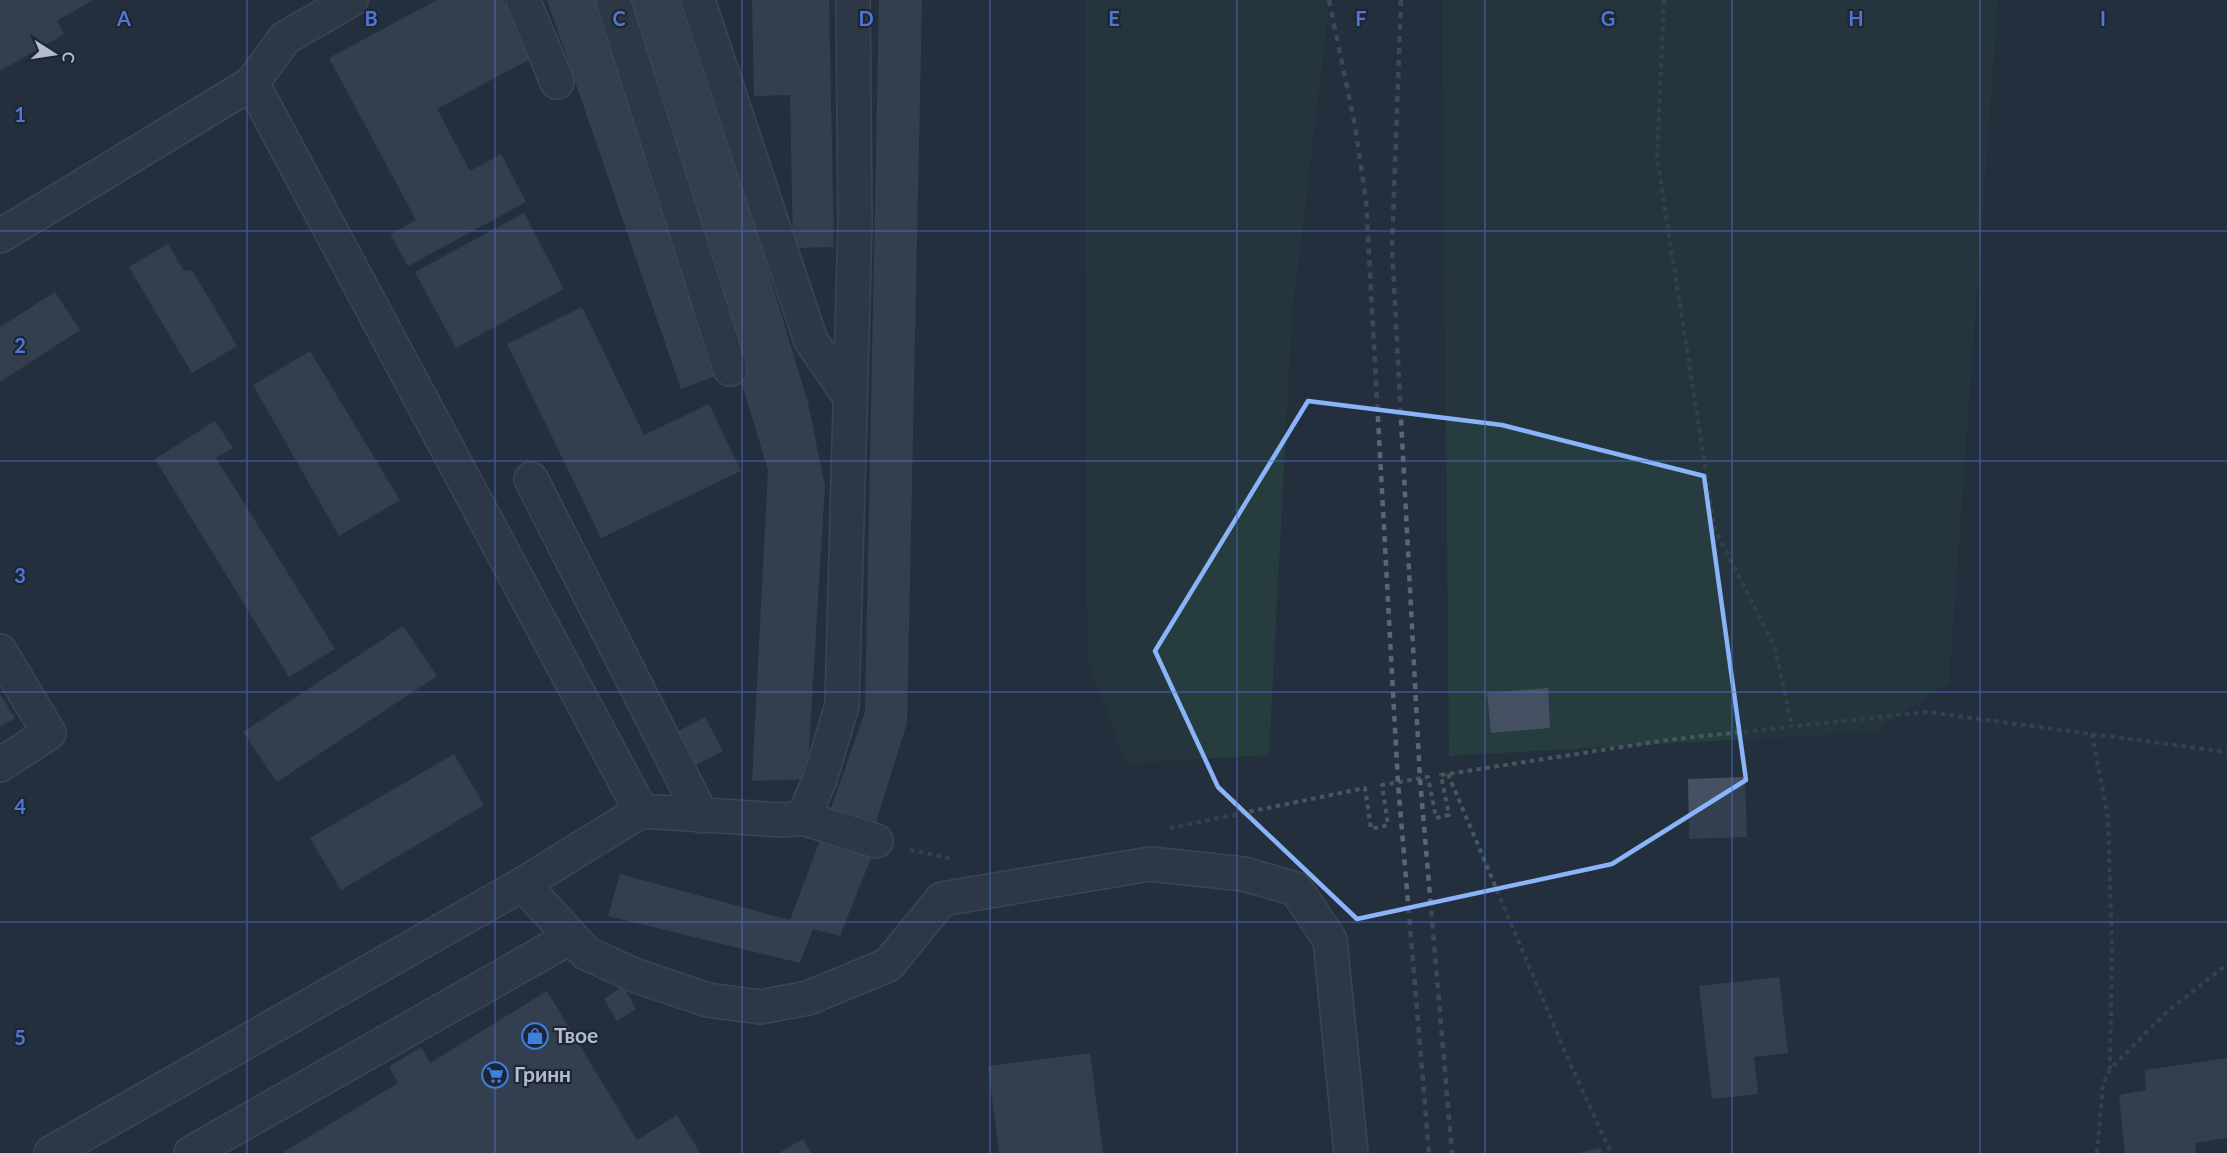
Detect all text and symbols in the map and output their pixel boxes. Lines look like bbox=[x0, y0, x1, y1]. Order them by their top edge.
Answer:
text: A bbox=[116, 6, 131, 30]
text: B bbox=[364, 6, 378, 30]
text: C bbox=[612, 6, 626, 30]
text: D bbox=[858, 6, 874, 30]
text: E bbox=[1108, 6, 1120, 30]
text: F bbox=[1355, 6, 1367, 30]
text: G bbox=[1601, 6, 1615, 30]
text: H bbox=[1848, 6, 1864, 30]
text: I bbox=[2100, 6, 2106, 30]
north arrow bbox=[24, 24, 84, 84]
text: С bbox=[59, 50, 80, 65]
text: 1 bbox=[14, 102, 26, 126]
text: 2 bbox=[14, 333, 26, 357]
text: 3 bbox=[14, 563, 26, 587]
text: 4 bbox=[14, 794, 26, 818]
shop icon: Твое bbox=[520, 1021, 550, 1051]
place label: Твое bbox=[554, 1022, 598, 1047]
text: 5 bbox=[14, 1025, 26, 1049]
supermarket icon: Гринн bbox=[480, 1060, 510, 1090]
place label: Гринн bbox=[514, 1061, 571, 1086]

